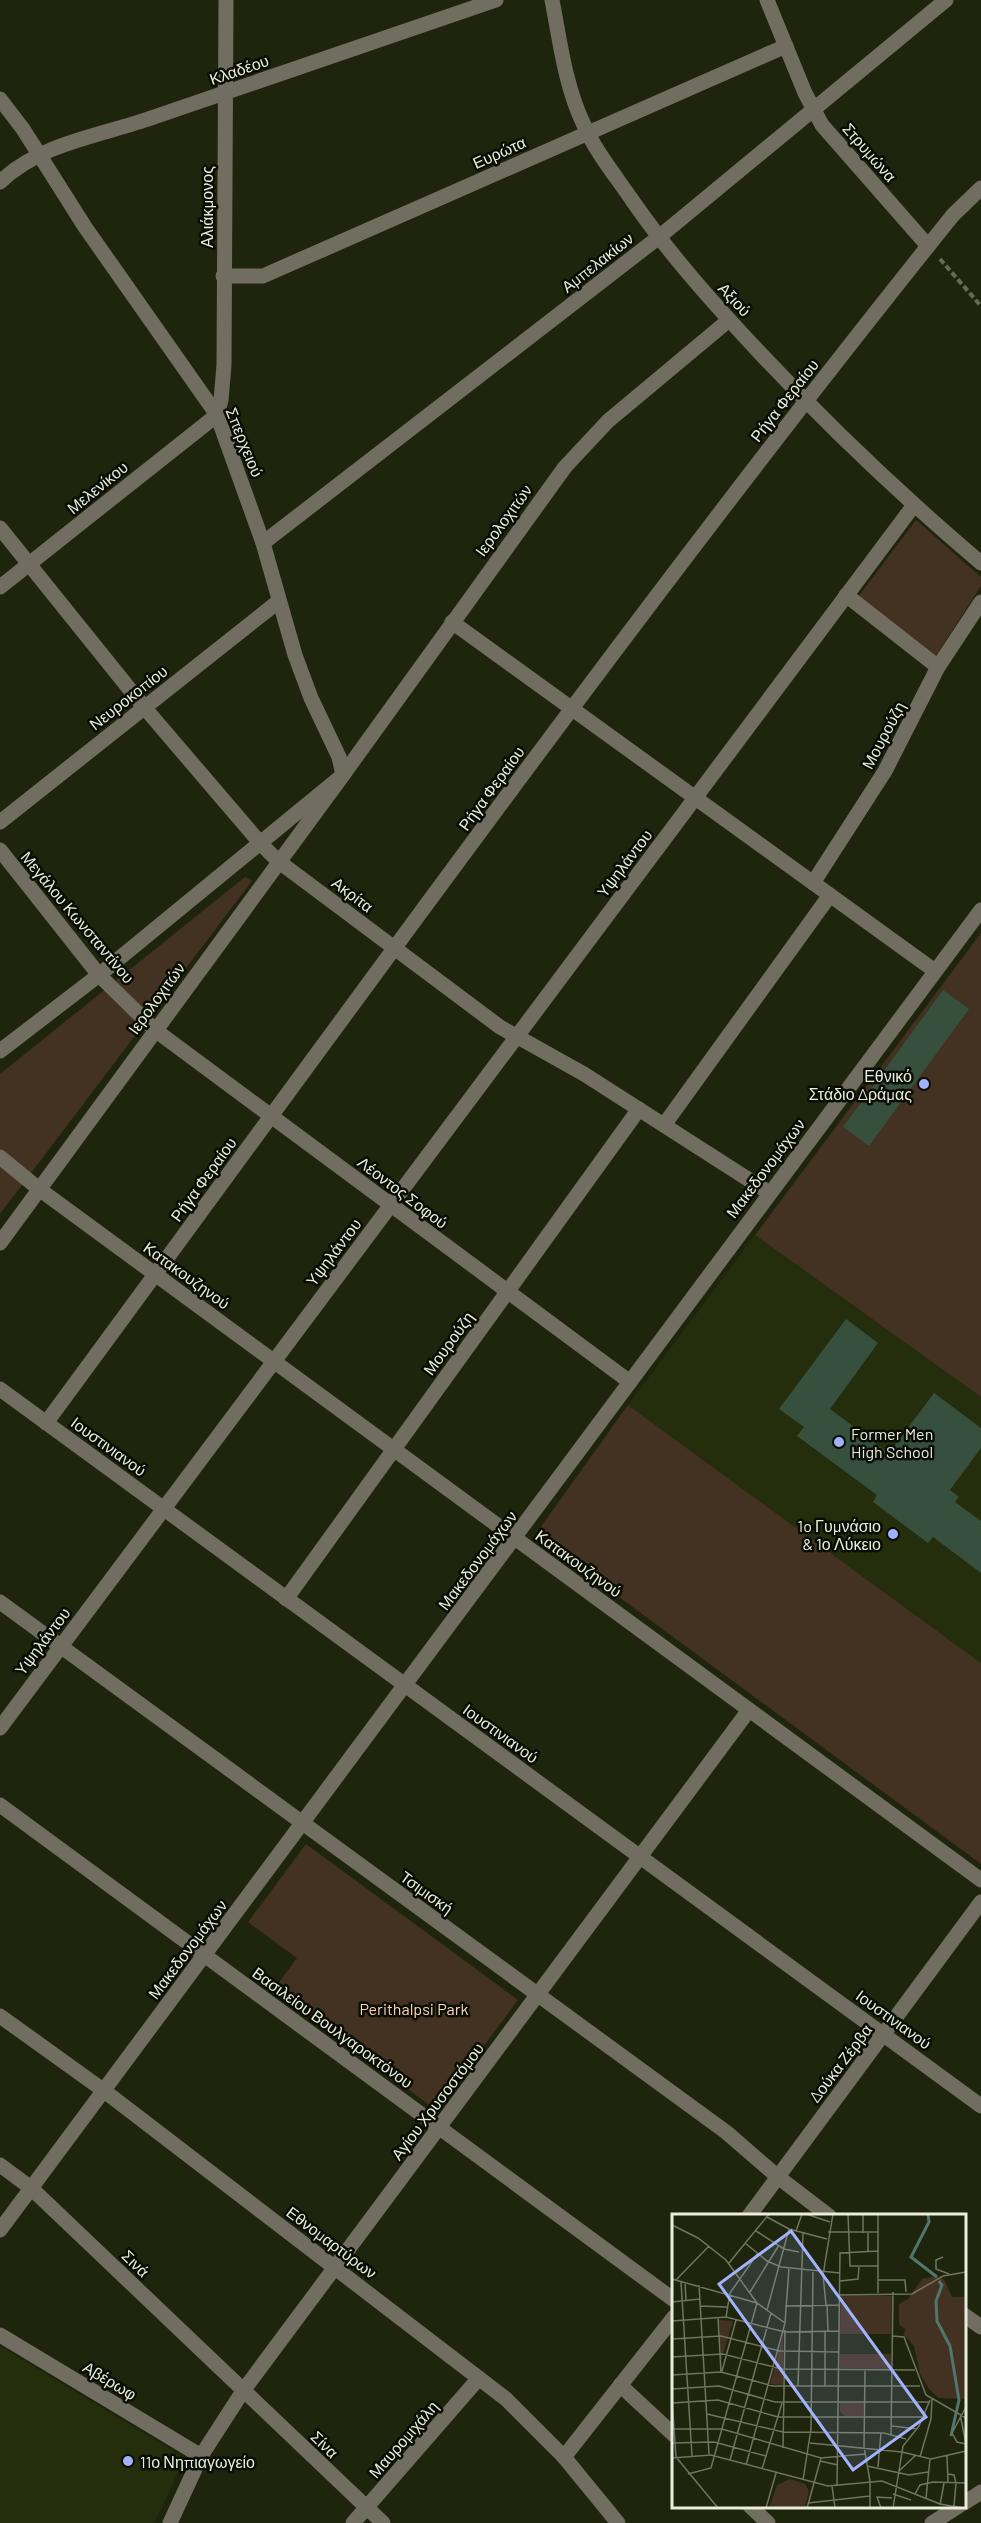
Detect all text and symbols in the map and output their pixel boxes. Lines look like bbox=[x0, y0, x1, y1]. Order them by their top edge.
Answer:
street label: Κλαδέου bbox=[207, 50, 271, 88]
street label: Στρυμώνα bbox=[839, 119, 901, 185]
street label: Ευρώτα bbox=[469, 132, 529, 172]
street label: Αλιάκμονος bbox=[197, 166, 216, 248]
street label: Αμπελακίων bbox=[557, 228, 637, 296]
street label: Αξιού bbox=[714, 278, 755, 320]
street label: Ρήγα Φεραίου bbox=[746, 355, 822, 445]
street label: Σπερχειού bbox=[222, 405, 268, 479]
street label: Μελενίκου bbox=[63, 457, 131, 517]
street label: Ιερολοχιτών bbox=[471, 480, 535, 560]
street label: Νευροκοπίου bbox=[85, 661, 171, 733]
street label: Μουρούζη bbox=[857, 698, 909, 772]
street label: Ρήγα Φεραίου bbox=[454, 742, 528, 834]
street label: Υψηλάντου bbox=[592, 825, 656, 901]
street label: Μεγάλου Κωνσταντίνου bbox=[17, 847, 139, 987]
street label: Ακρίτα bbox=[329, 872, 377, 916]
street label: Ιερολοχιτών bbox=[124, 958, 188, 1038]
place label: Εθνικό Στάδιο Δράμας bbox=[809, 1066, 912, 1103]
marker: Εθνικό Στάδιο Δράμας bbox=[917, 1077, 931, 1091]
street label: Μακεδονομάχων bbox=[722, 1115, 808, 1221]
street label: Ρήγα Φεραίου bbox=[166, 1133, 240, 1225]
street label: Λέοντος Σοφού bbox=[354, 1152, 452, 1232]
street label: Υψηλάντου bbox=[301, 1214, 365, 1290]
street label: Κατακουζηνού bbox=[140, 1237, 234, 1313]
street label: Μουρούζη bbox=[419, 1308, 478, 1379]
street label: Ιουστινιανού bbox=[68, 1412, 150, 1480]
place label: Former Men High School bbox=[851, 1424, 933, 1461]
marker: Former Men High School bbox=[832, 1435, 846, 1449]
street label: Μακεδονομάχων bbox=[434, 1507, 520, 1613]
place label: 1o Γυμνάσιο & 1ο Λύκειο bbox=[798, 1516, 881, 1553]
street label: Κατακουζηνού bbox=[532, 1525, 626, 1601]
marker: 1o Γυμνάσιο & 1ο Λύκειο bbox=[886, 1527, 900, 1541]
street label: Υψηλάντου bbox=[10, 1603, 74, 1679]
street label: Ιουστινιανού bbox=[460, 1699, 542, 1767]
street label: Τσιμισκή bbox=[397, 1867, 457, 1917]
street label: Μακεδονομάχων bbox=[144, 1896, 230, 2002]
street label: Βασιλείου Βουλγαροκτόνου bbox=[249, 1962, 417, 2092]
street label: Ιουστινιανού bbox=[853, 1985, 935, 2053]
park label: Perithalpsi Park bbox=[359, 1999, 469, 2018]
street label: Δούκα Ζέρβα bbox=[805, 2020, 875, 2106]
street label: Αγίου Χρυσοστόμου bbox=[387, 2039, 487, 2163]
street label: Εθνομαρτύρων bbox=[283, 2202, 381, 2282]
inset map bbox=[672, 2214, 966, 2508]
street label: Σινά bbox=[118, 2246, 154, 2280]
street label: Αβέρωφ bbox=[80, 2357, 140, 2403]
street label: Μαυρομιχάλη bbox=[364, 2397, 442, 2481]
street label: Σίνα bbox=[307, 2427, 343, 2461]
place label: 11ο Νηπιαγωγείο bbox=[140, 2452, 255, 2471]
marker: 11ο Νηπιαγωγείο bbox=[121, 2454, 135, 2468]

